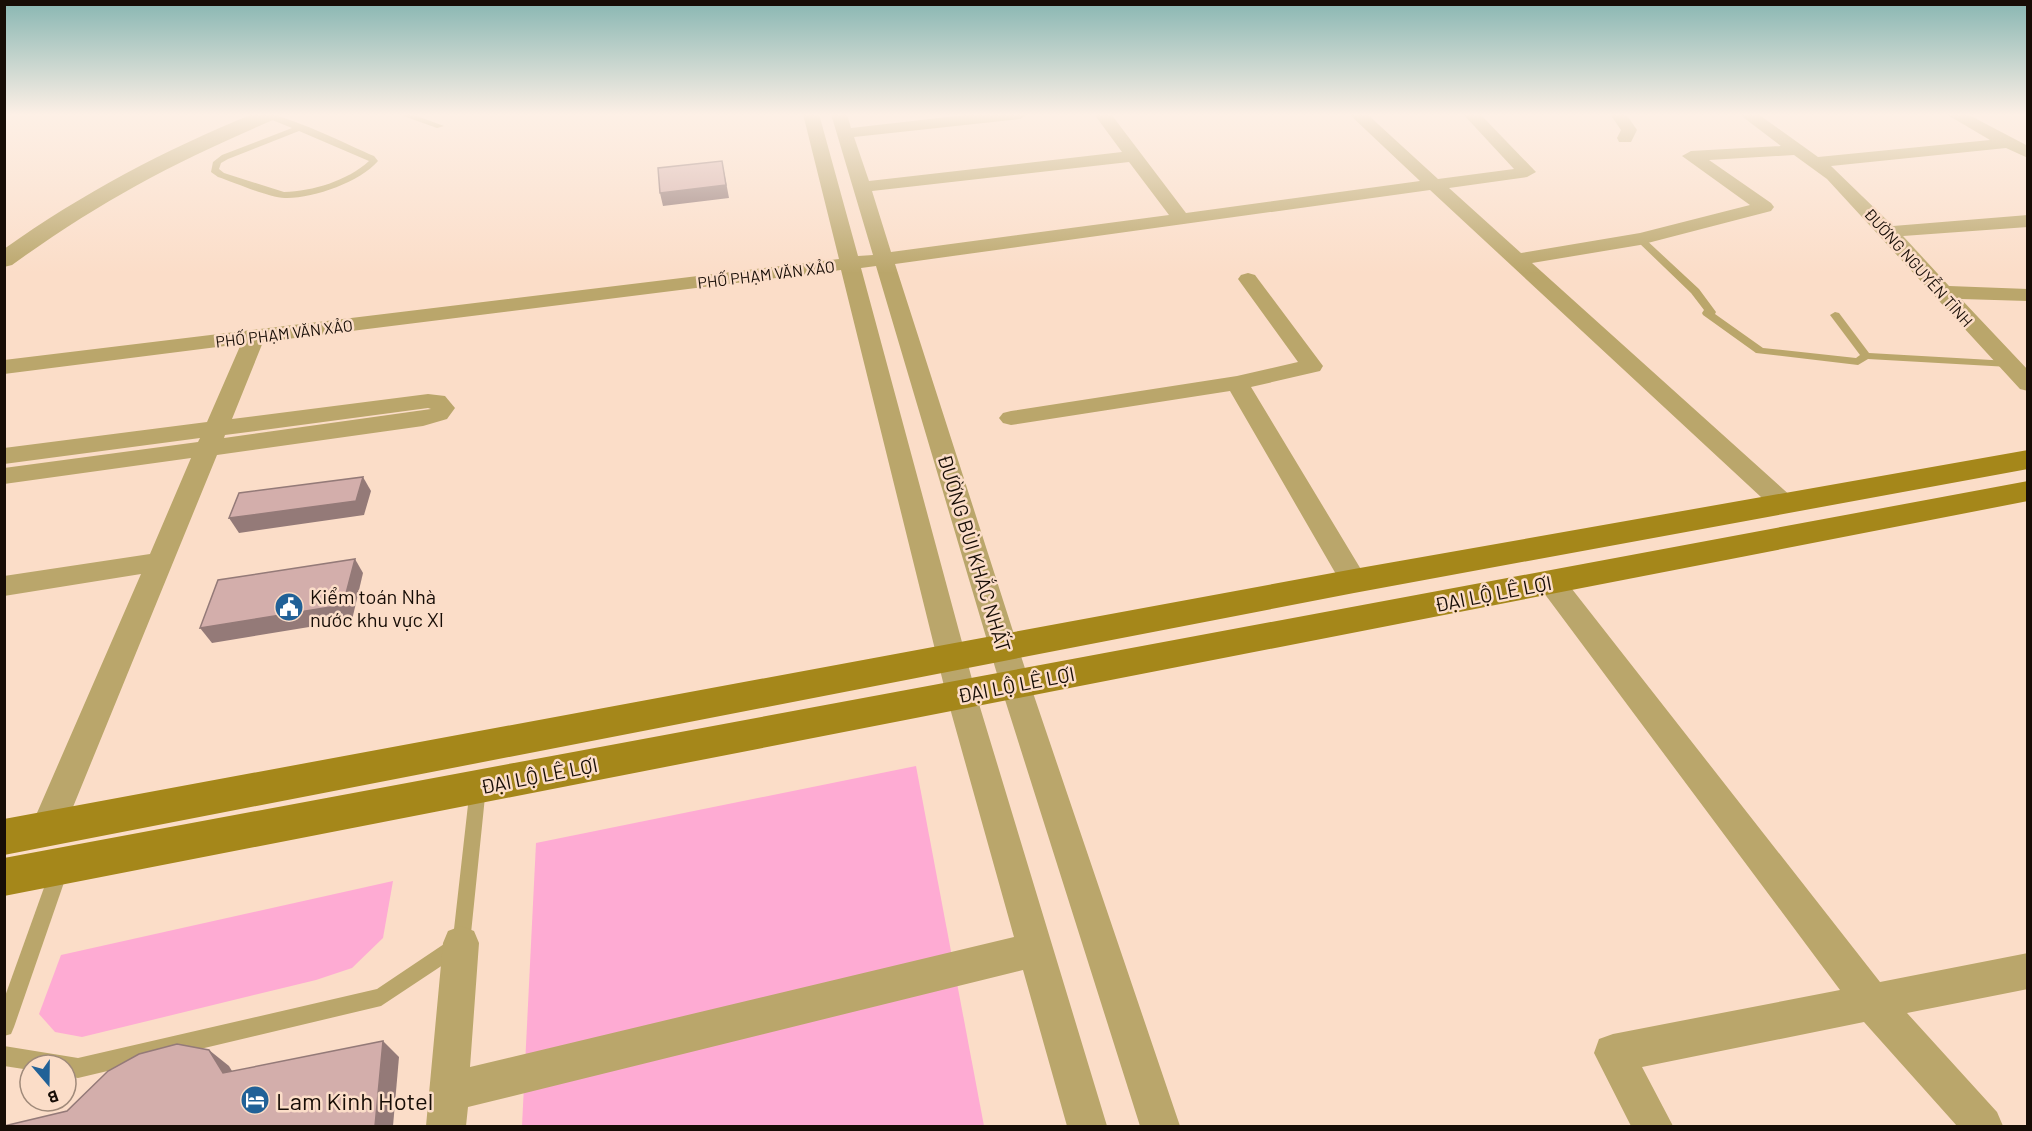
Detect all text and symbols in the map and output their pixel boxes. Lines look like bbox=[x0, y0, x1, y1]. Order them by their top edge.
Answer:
street label: ĐƯỜNG NGUYỄN TĨNH bbox=[1861, 204, 1977, 330]
street label: PHỐ PHẠM VĂN XẢO bbox=[696, 256, 836, 292]
street label: PHỐ PHẠM VĂN XẢO bbox=[214, 315, 354, 351]
street label: ĐƯỜNG BÙI KHẮC NHẤT bbox=[933, 451, 1018, 655]
street label: ĐẠI LỘ LÊ LỢI bbox=[1432, 570, 1554, 616]
place label: Kiểm toán Nhà nước khu vực XI bbox=[310, 584, 444, 631]
public building icon: Kiểm toán Nhà nước khu vực XI bbox=[273, 591, 305, 623]
street label: ĐẠI LỘ LÊ LỢI bbox=[955, 661, 1077, 707]
street label: ĐẠI LỘ LÊ LỢI bbox=[478, 752, 600, 798]
north arrow bbox=[18, 1053, 78, 1113]
hotel icon: Lam Kinh Hotel bbox=[239, 1084, 271, 1116]
place label: Lam Kinh Hotel bbox=[276, 1086, 433, 1115]
text: B bbox=[45, 1087, 61, 1108]

